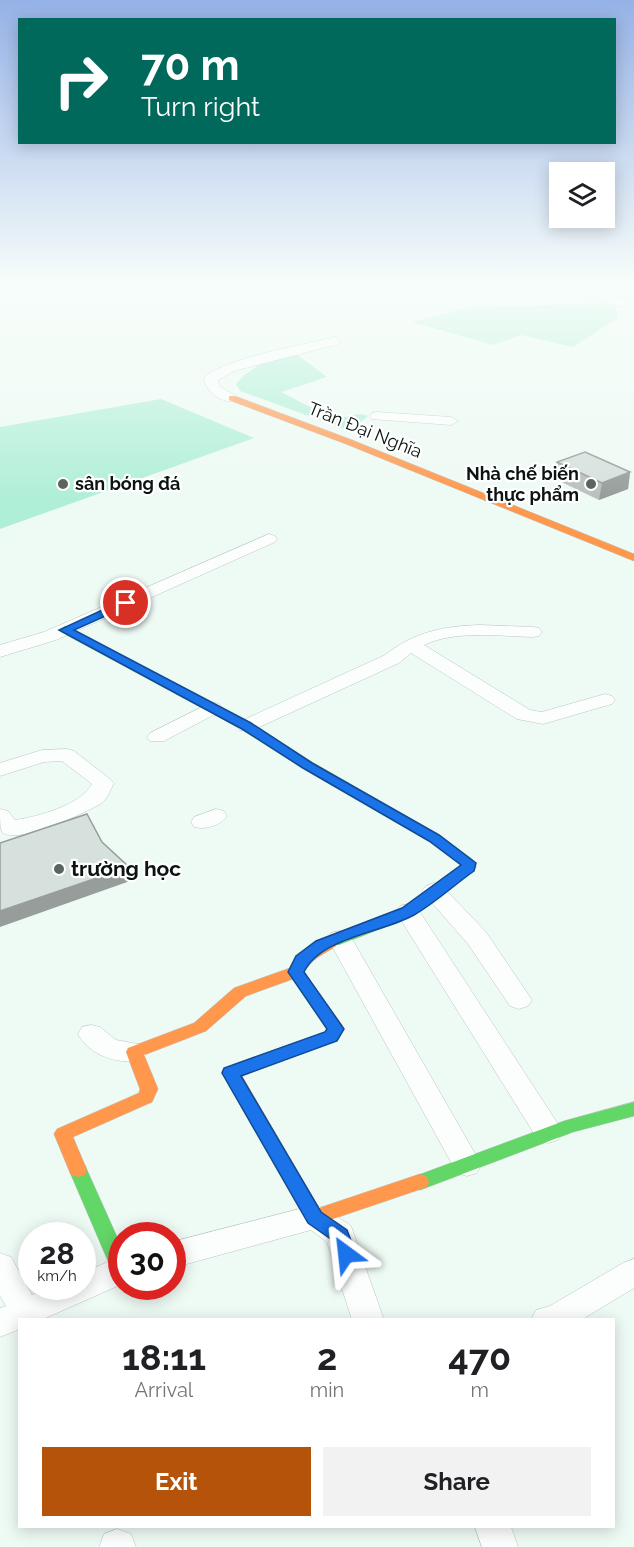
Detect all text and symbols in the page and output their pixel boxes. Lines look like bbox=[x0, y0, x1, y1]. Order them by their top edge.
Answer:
text: 70 m bbox=[141, 41, 240, 90]
icon: right bbox=[42, 42, 120, 120]
text: Turn right bbox=[141, 91, 260, 122]
map controls bbox=[549, 162, 615, 228]
button: layers bbox=[549, 162, 615, 228]
street label: Trần Đại Nghĩa bbox=[305, 397, 425, 462]
place label: Nhà chế biến thực phẩm bbox=[466, 463, 579, 505]
place label: sân bóng đá bbox=[75, 473, 180, 494]
marker: sân bóng đá bbox=[56, 477, 70, 491]
marker: Nhà chế biến thực phẩm bbox=[584, 477, 598, 491]
pin bbox=[100, 577, 151, 628]
icon: arrive bbox=[109, 586, 142, 619]
place label: trường học bbox=[71, 856, 181, 881]
marker: trường học bbox=[52, 862, 66, 876]
speed limit sign: 30 bbox=[108, 1222, 186, 1300]
position arrow bbox=[314, 1222, 378, 1286]
text: 28 bbox=[39, 1236, 75, 1271]
text: km/h bbox=[37, 1267, 77, 1285]
text: 18:11 bbox=[122, 1336, 206, 1378]
text: 2 bbox=[317, 1336, 337, 1378]
text: 470 bbox=[448, 1336, 511, 1378]
text: Arrival bbox=[135, 1378, 193, 1402]
text: min bbox=[310, 1378, 344, 1402]
text: m bbox=[470, 1378, 489, 1402]
button: Exit bbox=[42, 1447, 311, 1516]
button: Share bbox=[323, 1447, 591, 1516]

